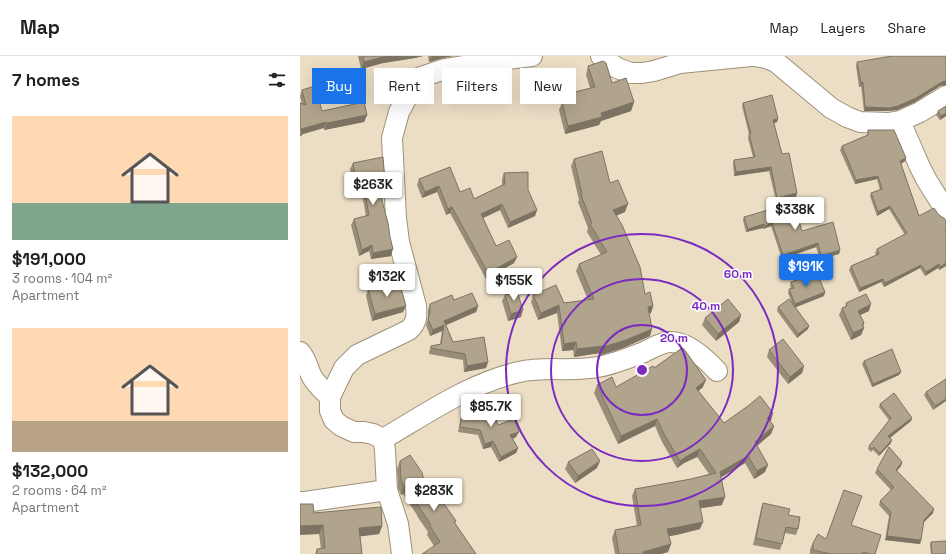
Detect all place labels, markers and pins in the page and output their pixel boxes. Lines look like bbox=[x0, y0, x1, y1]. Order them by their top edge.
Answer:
pin: $263K bbox=[345, 172, 401, 206]
pin: $338K bbox=[767, 197, 823, 231]
pin: $191K bbox=[778, 254, 834, 288]
pin: $132K bbox=[359, 264, 415, 298]
pin: $155K bbox=[486, 268, 542, 302]
centre of rings bbox=[635, 363, 649, 377]
pin: $85.7K bbox=[458, 394, 524, 428]
pin: $283K bbox=[406, 478, 462, 512]

